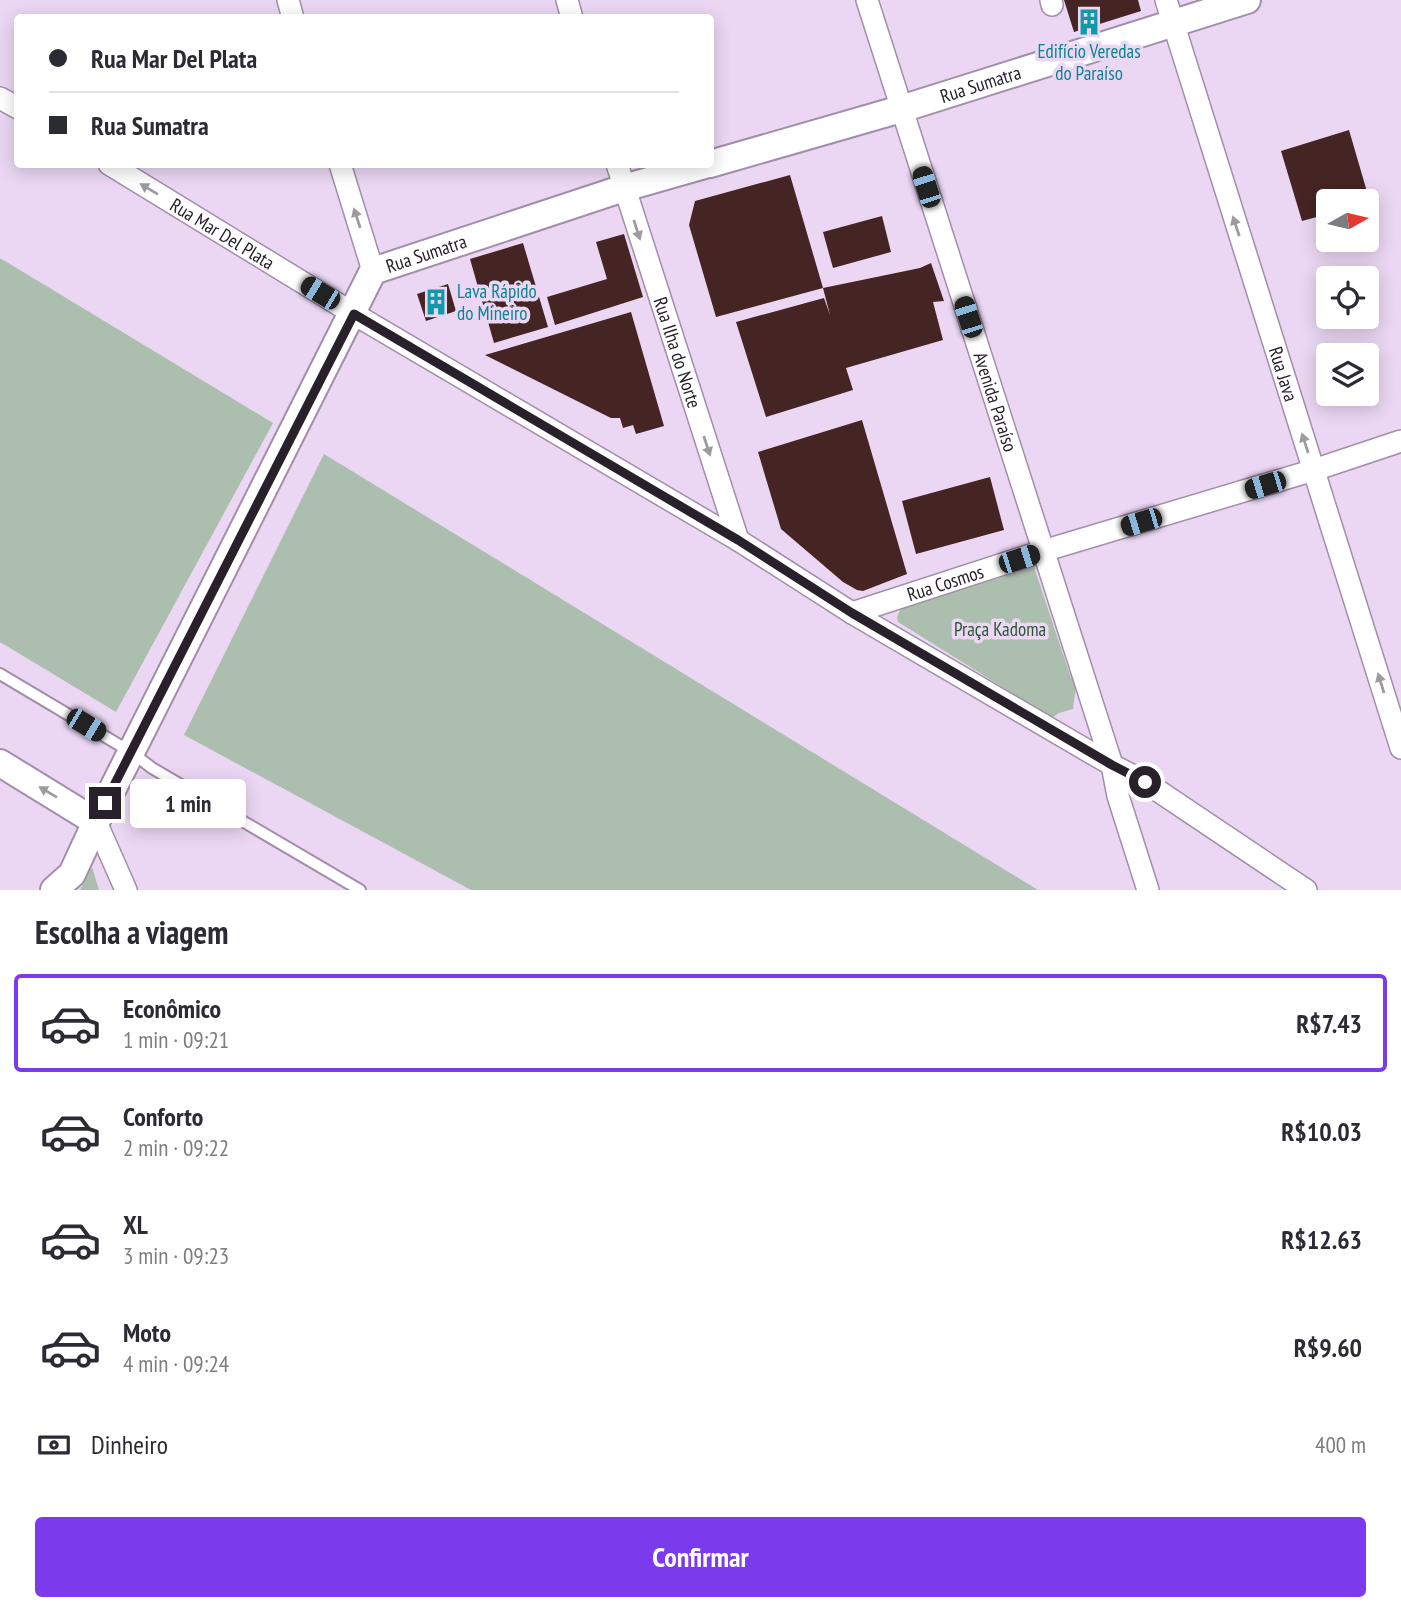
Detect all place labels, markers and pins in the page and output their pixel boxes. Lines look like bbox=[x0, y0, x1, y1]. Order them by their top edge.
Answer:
building icon: Edifício Veredas do Paraíso bbox=[1074, 7, 1104, 37]
place label: Edifício Veredas do Paraíso bbox=[1037, 39, 1141, 85]
place label: Lava Rápido do Mineiro bbox=[457, 279, 537, 325]
building icon: Lava Rápido do Mineiro bbox=[421, 287, 451, 317]

